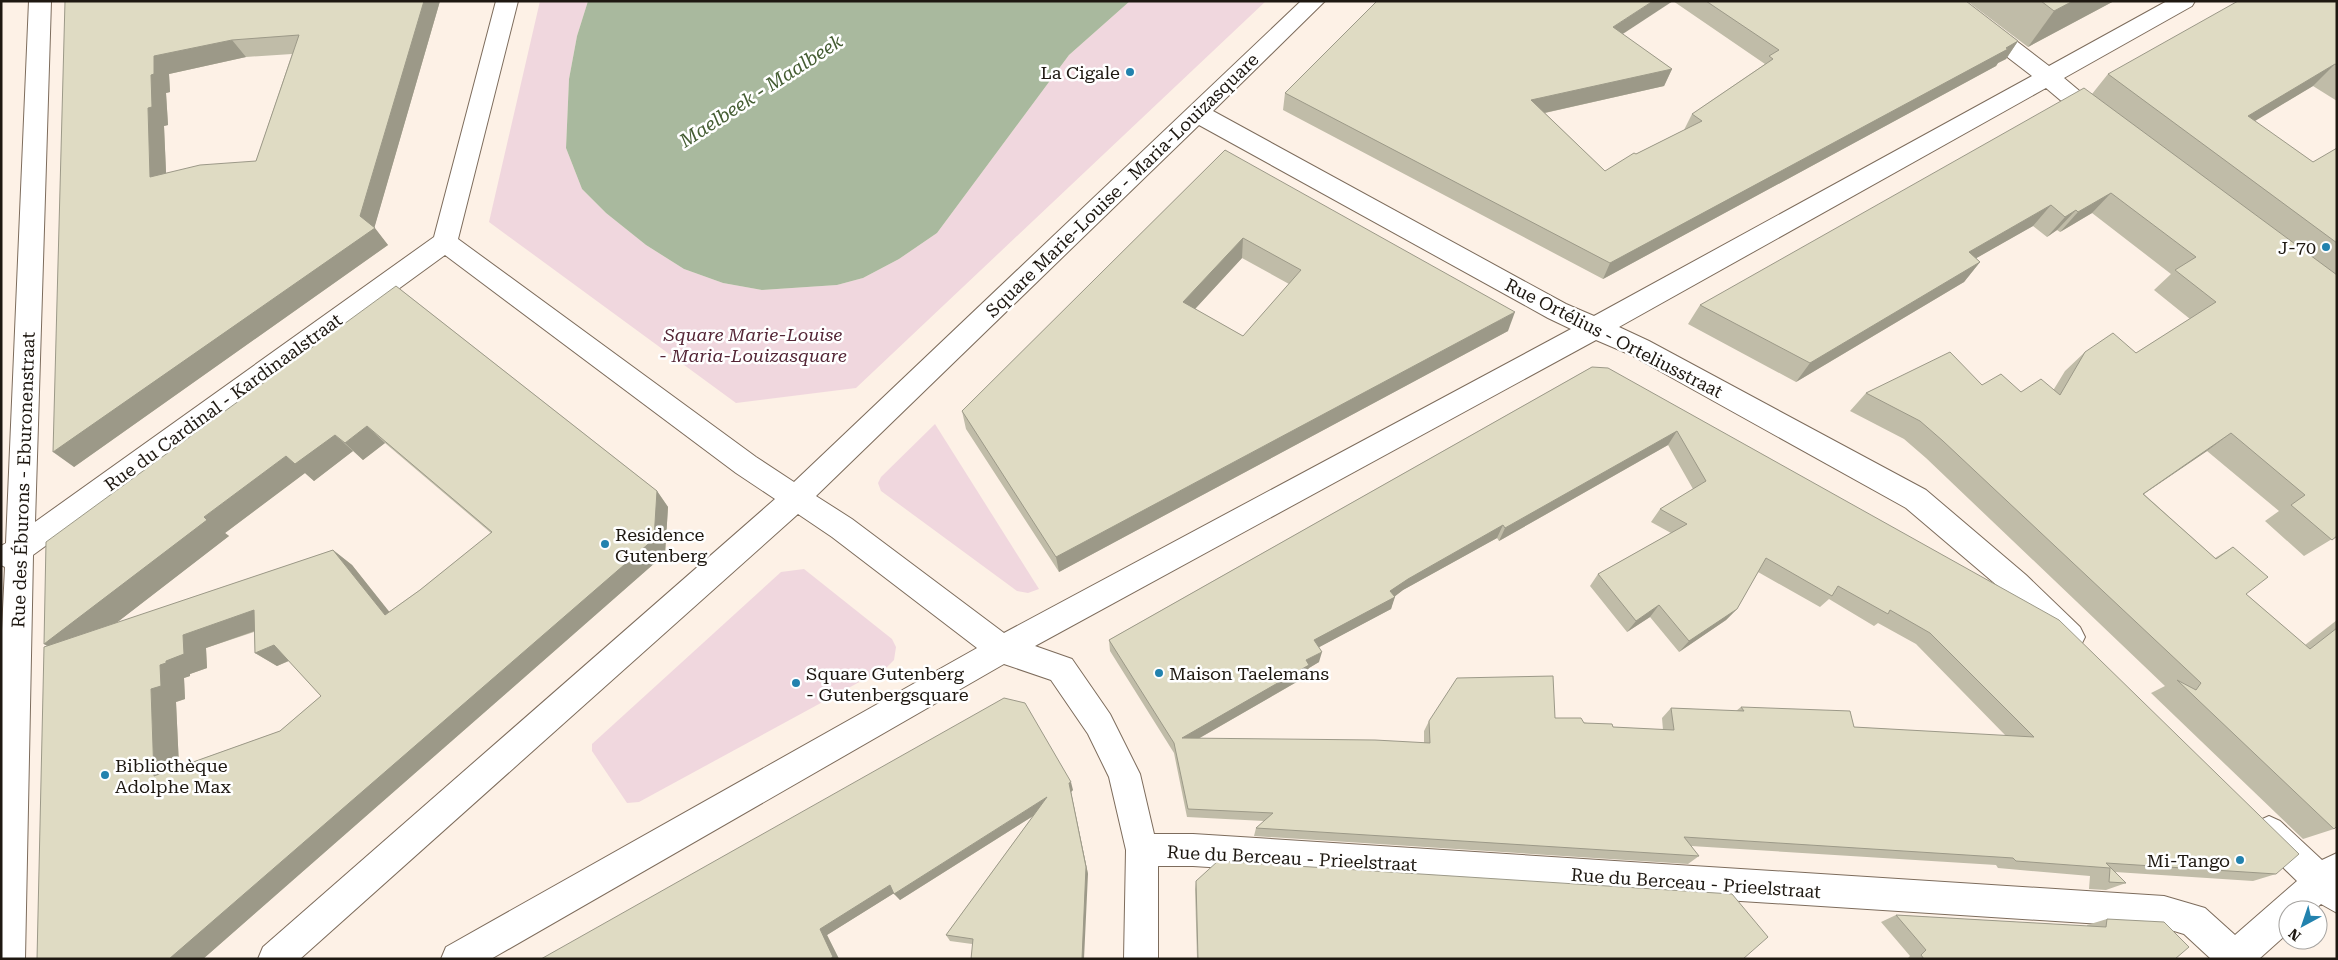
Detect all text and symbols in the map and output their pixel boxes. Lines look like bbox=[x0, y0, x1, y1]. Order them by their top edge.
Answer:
water label: Maelbeek - Maalbeek bbox=[674, 29, 847, 153]
street label: Square Marie-Louise - Maria-Louizasquare bbox=[981, 49, 1263, 321]
place label: La Cigale bbox=[1040, 62, 1120, 83]
marker: La Cigale bbox=[1124, 66, 1136, 78]
place label: J-70 bbox=[2278, 237, 2316, 258]
marker: J-70 bbox=[2320, 241, 2332, 253]
street label: Rue Ortélius - Orteliusstraat bbox=[1502, 274, 1727, 402]
street label: Rue du Cardinal - Kardinaalstraat bbox=[100, 309, 346, 495]
park label: Square Marie-Louise - Maria-Louizasquare bbox=[659, 324, 847, 366]
street label: Rue des Éburons - Eburonenstraat bbox=[7, 331, 39, 628]
place label: Residence Gutenberg bbox=[615, 524, 708, 566]
marker: Residence Gutenberg bbox=[599, 538, 611, 550]
place label: Square Gutenberg - Gutenbergsquare bbox=[806, 663, 969, 705]
place label: Maison Taelemans bbox=[1169, 663, 1329, 684]
marker: Maison Taelemans bbox=[1153, 667, 1165, 679]
marker: Square Gutenberg - Gutenbergsquare bbox=[790, 677, 802, 689]
place label: Bibliothèque Adolphe Max bbox=[115, 755, 232, 797]
marker: Bibliothèque Adolphe Max bbox=[99, 769, 111, 781]
street label: Rue du Berceau - Prieelstraat bbox=[1166, 841, 1418, 875]
place label: Mi-Tango bbox=[2147, 850, 2230, 871]
marker: Mi-Tango bbox=[2234, 854, 2246, 866]
street label: Rue du Berceau - Prieelstraat bbox=[1570, 864, 1822, 902]
north arrow bbox=[2278, 900, 2328, 950]
text: N bbox=[2285, 925, 2304, 945]

